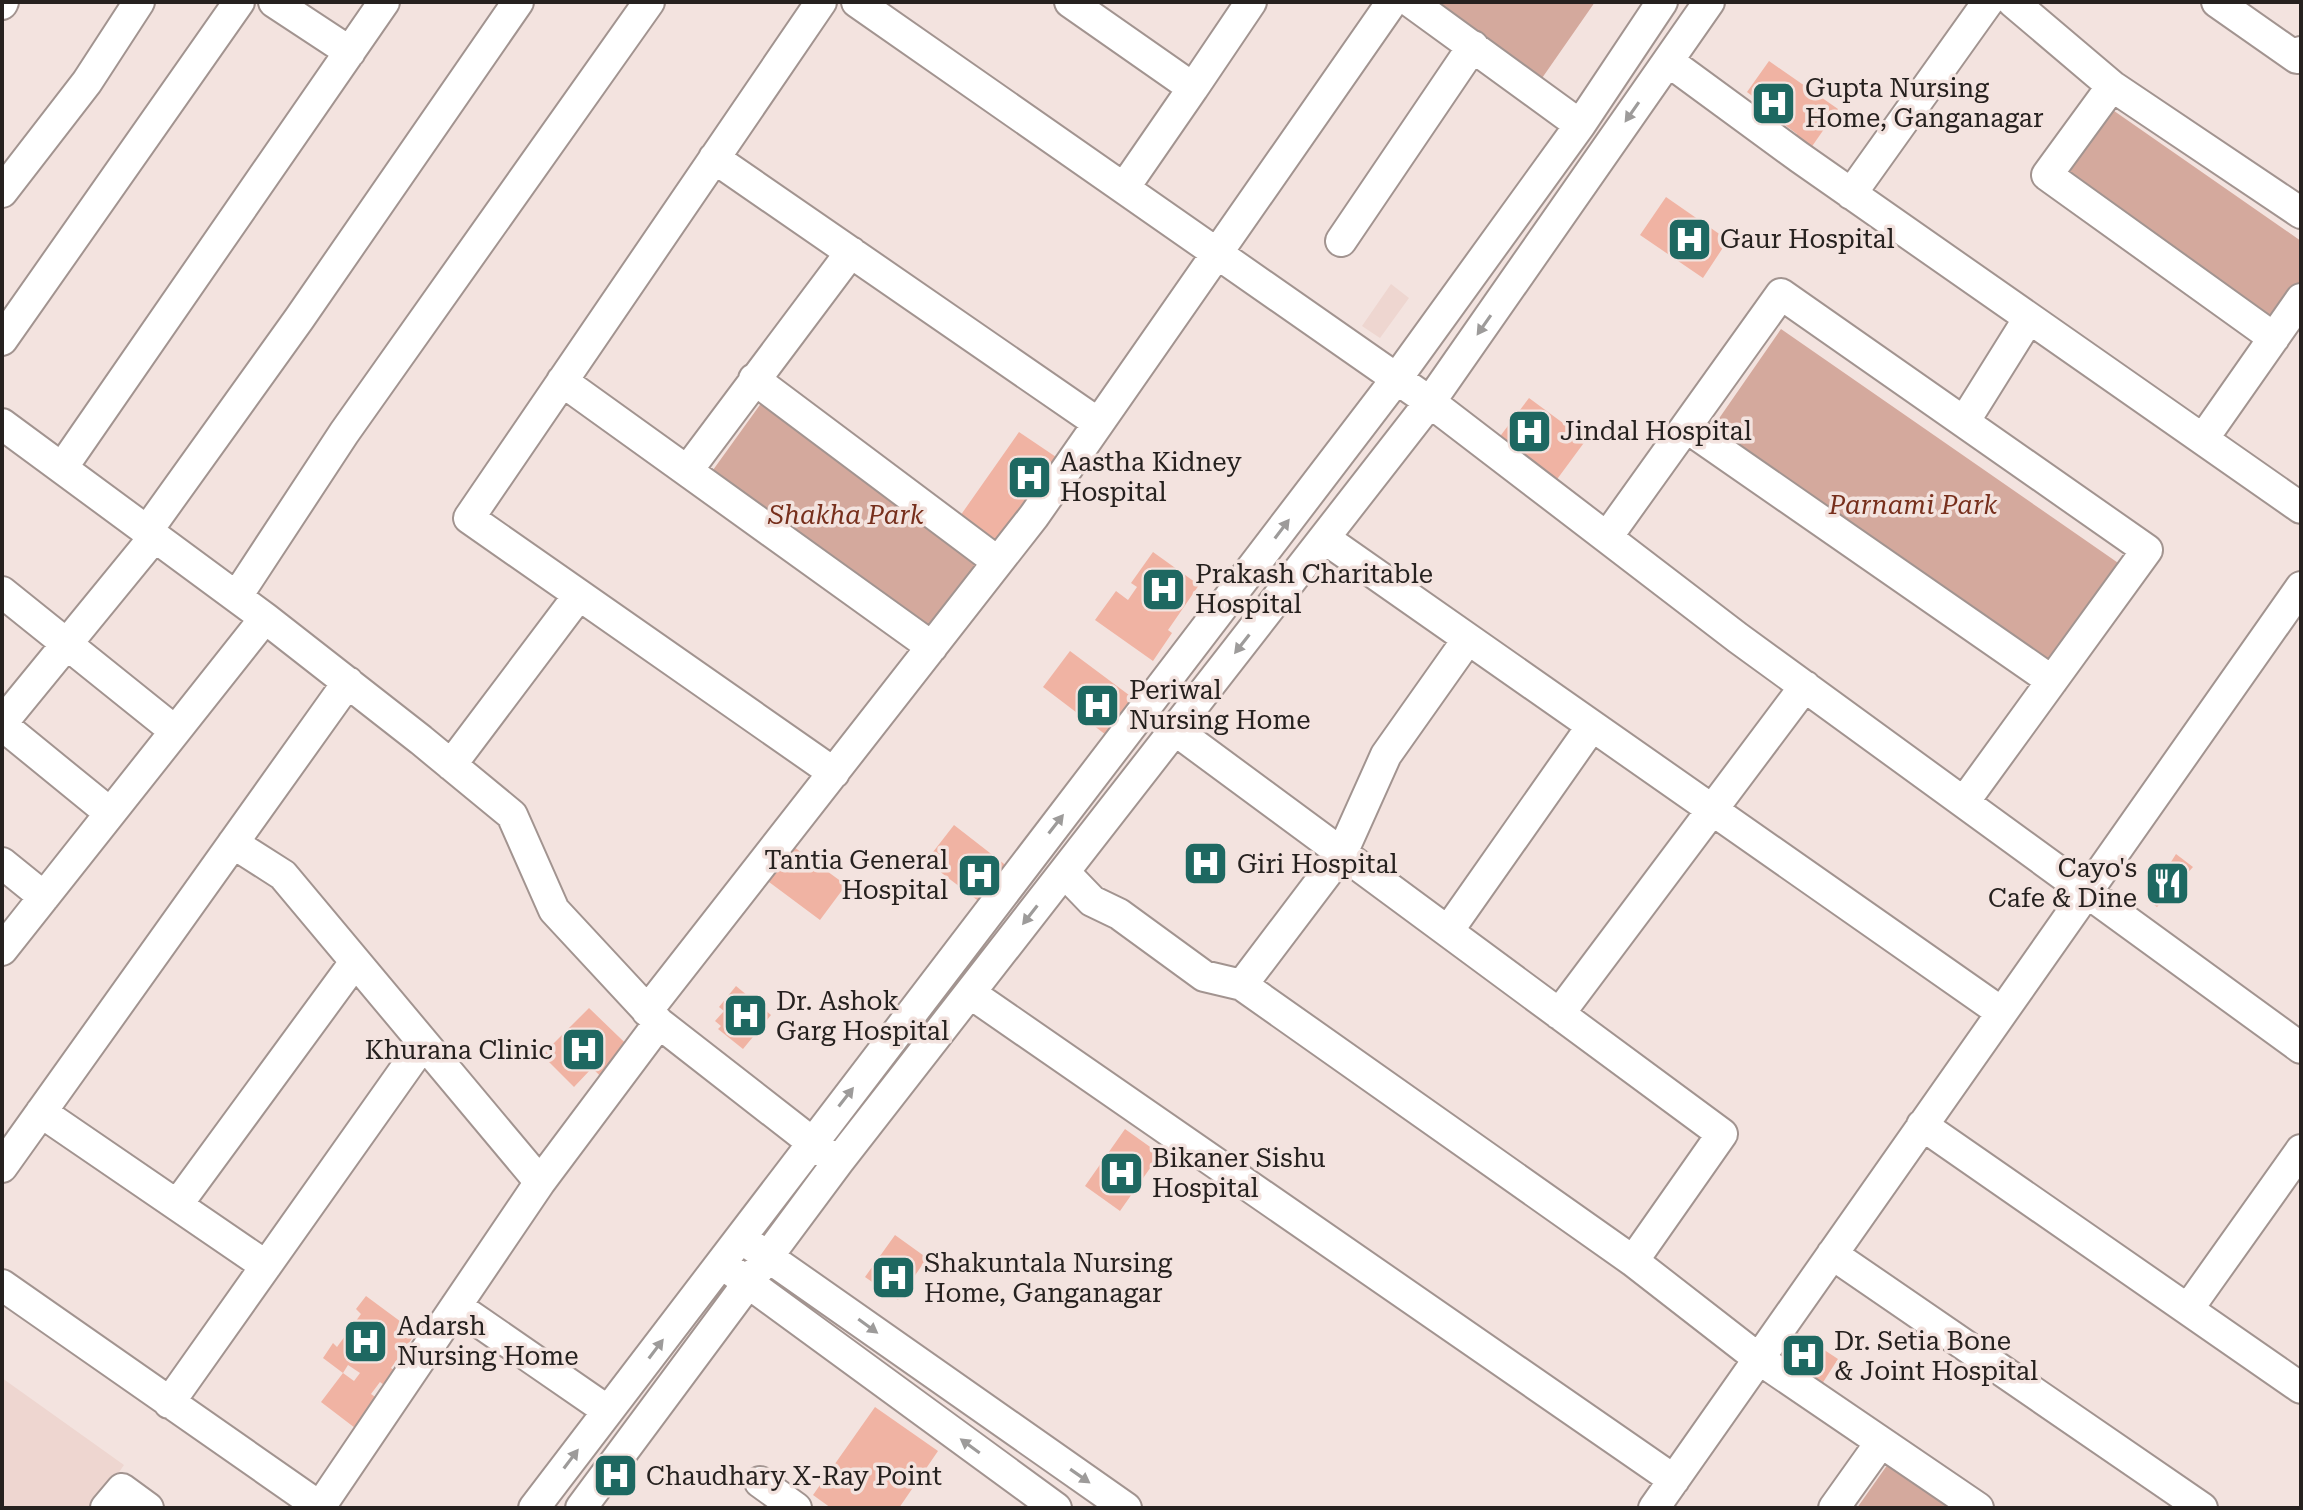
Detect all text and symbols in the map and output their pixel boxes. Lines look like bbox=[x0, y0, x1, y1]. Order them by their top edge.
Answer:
place label: Gupta Nursing Home, Ganganagar bbox=[1805, 73, 2044, 133]
hospital icon: Gupta Nursing Home, Ganganagar bbox=[1750, 79, 1798, 127]
one-way arrow bbox=[1625, 101, 1640, 122]
hospital icon: Gaur Hospital bbox=[1665, 215, 1713, 263]
place label: Gaur Hospital bbox=[1720, 224, 1895, 254]
one-way arrow bbox=[1477, 315, 1492, 336]
hospital icon: Jindal Hospital bbox=[1505, 407, 1553, 455]
place label: Jindal Hospital bbox=[1560, 416, 1752, 446]
place label: Aastha Kidney Hospital bbox=[1060, 447, 1242, 507]
hospital icon: Aastha Kidney Hospital bbox=[1005, 453, 1053, 501]
park label: Parnami Park bbox=[1828, 490, 1998, 520]
park label: Shakha Park bbox=[767, 500, 925, 530]
one-way arrow bbox=[1274, 519, 1290, 539]
place label: Prakash Charitable Hospital bbox=[1195, 559, 1433, 619]
hospital icon: Prakash Charitable Hospital bbox=[1140, 565, 1188, 613]
one-way arrow bbox=[1234, 634, 1250, 654]
place label: Periwal Nursing Home bbox=[1129, 675, 1311, 735]
hospital icon: Periwal Nursing Home bbox=[1074, 681, 1122, 729]
one-way arrow bbox=[1048, 814, 1064, 834]
hospital icon: Giri Hospital bbox=[1182, 840, 1230, 888]
place label: Tantia General Hospital bbox=[764, 845, 948, 905]
place label: Giri Hospital bbox=[1237, 849, 1398, 879]
hospital icon: Tantia General Hospital bbox=[955, 851, 1003, 899]
place label: Cayo's Cafe & Dine bbox=[1988, 853, 2137, 913]
restaurant icon: Cayo's Cafe & Dine bbox=[2144, 859, 2192, 907]
one-way arrow bbox=[1023, 905, 1039, 925]
place label: Dr. Ashok Garg Hospital bbox=[776, 986, 949, 1046]
hospital icon: Dr. Ashok Garg Hospital bbox=[721, 992, 769, 1040]
hospital icon: Khurana Clinic bbox=[560, 1026, 608, 1074]
place label: Khurana Clinic bbox=[365, 1035, 553, 1065]
one-way arrow bbox=[838, 1087, 854, 1107]
place label: Bikaner Sishu Hospital bbox=[1152, 1143, 1325, 1203]
hospital icon: Bikaner Sishu Hospital bbox=[1097, 1149, 1145, 1197]
place label: Shakuntala Nursing Home, Ganganagar bbox=[924, 1248, 1173, 1308]
hospital icon: Shakuntala Nursing Home, Ganganagar bbox=[869, 1254, 917, 1302]
place label: Adarsh Nursing Home bbox=[397, 1311, 579, 1371]
hospital icon: Adarsh Nursing Home bbox=[342, 1317, 390, 1365]
one-way arrow bbox=[858, 1317, 878, 1333]
place label: Dr. Setia Bone & Joint Hospital bbox=[1834, 1326, 2038, 1386]
hospital icon: Dr. Setia Bone & Joint Hospital bbox=[1779, 1332, 1827, 1380]
one-way arrow bbox=[647, 1339, 663, 1359]
one-way arrow bbox=[960, 1439, 981, 1454]
one-way arrow bbox=[563, 1449, 579, 1470]
hospital icon: Chaudhary X-Ray Point bbox=[591, 1452, 639, 1500]
place label: Chaudhary X-Ray Point bbox=[646, 1461, 942, 1491]
one-way arrow bbox=[1069, 1468, 1090, 1483]

